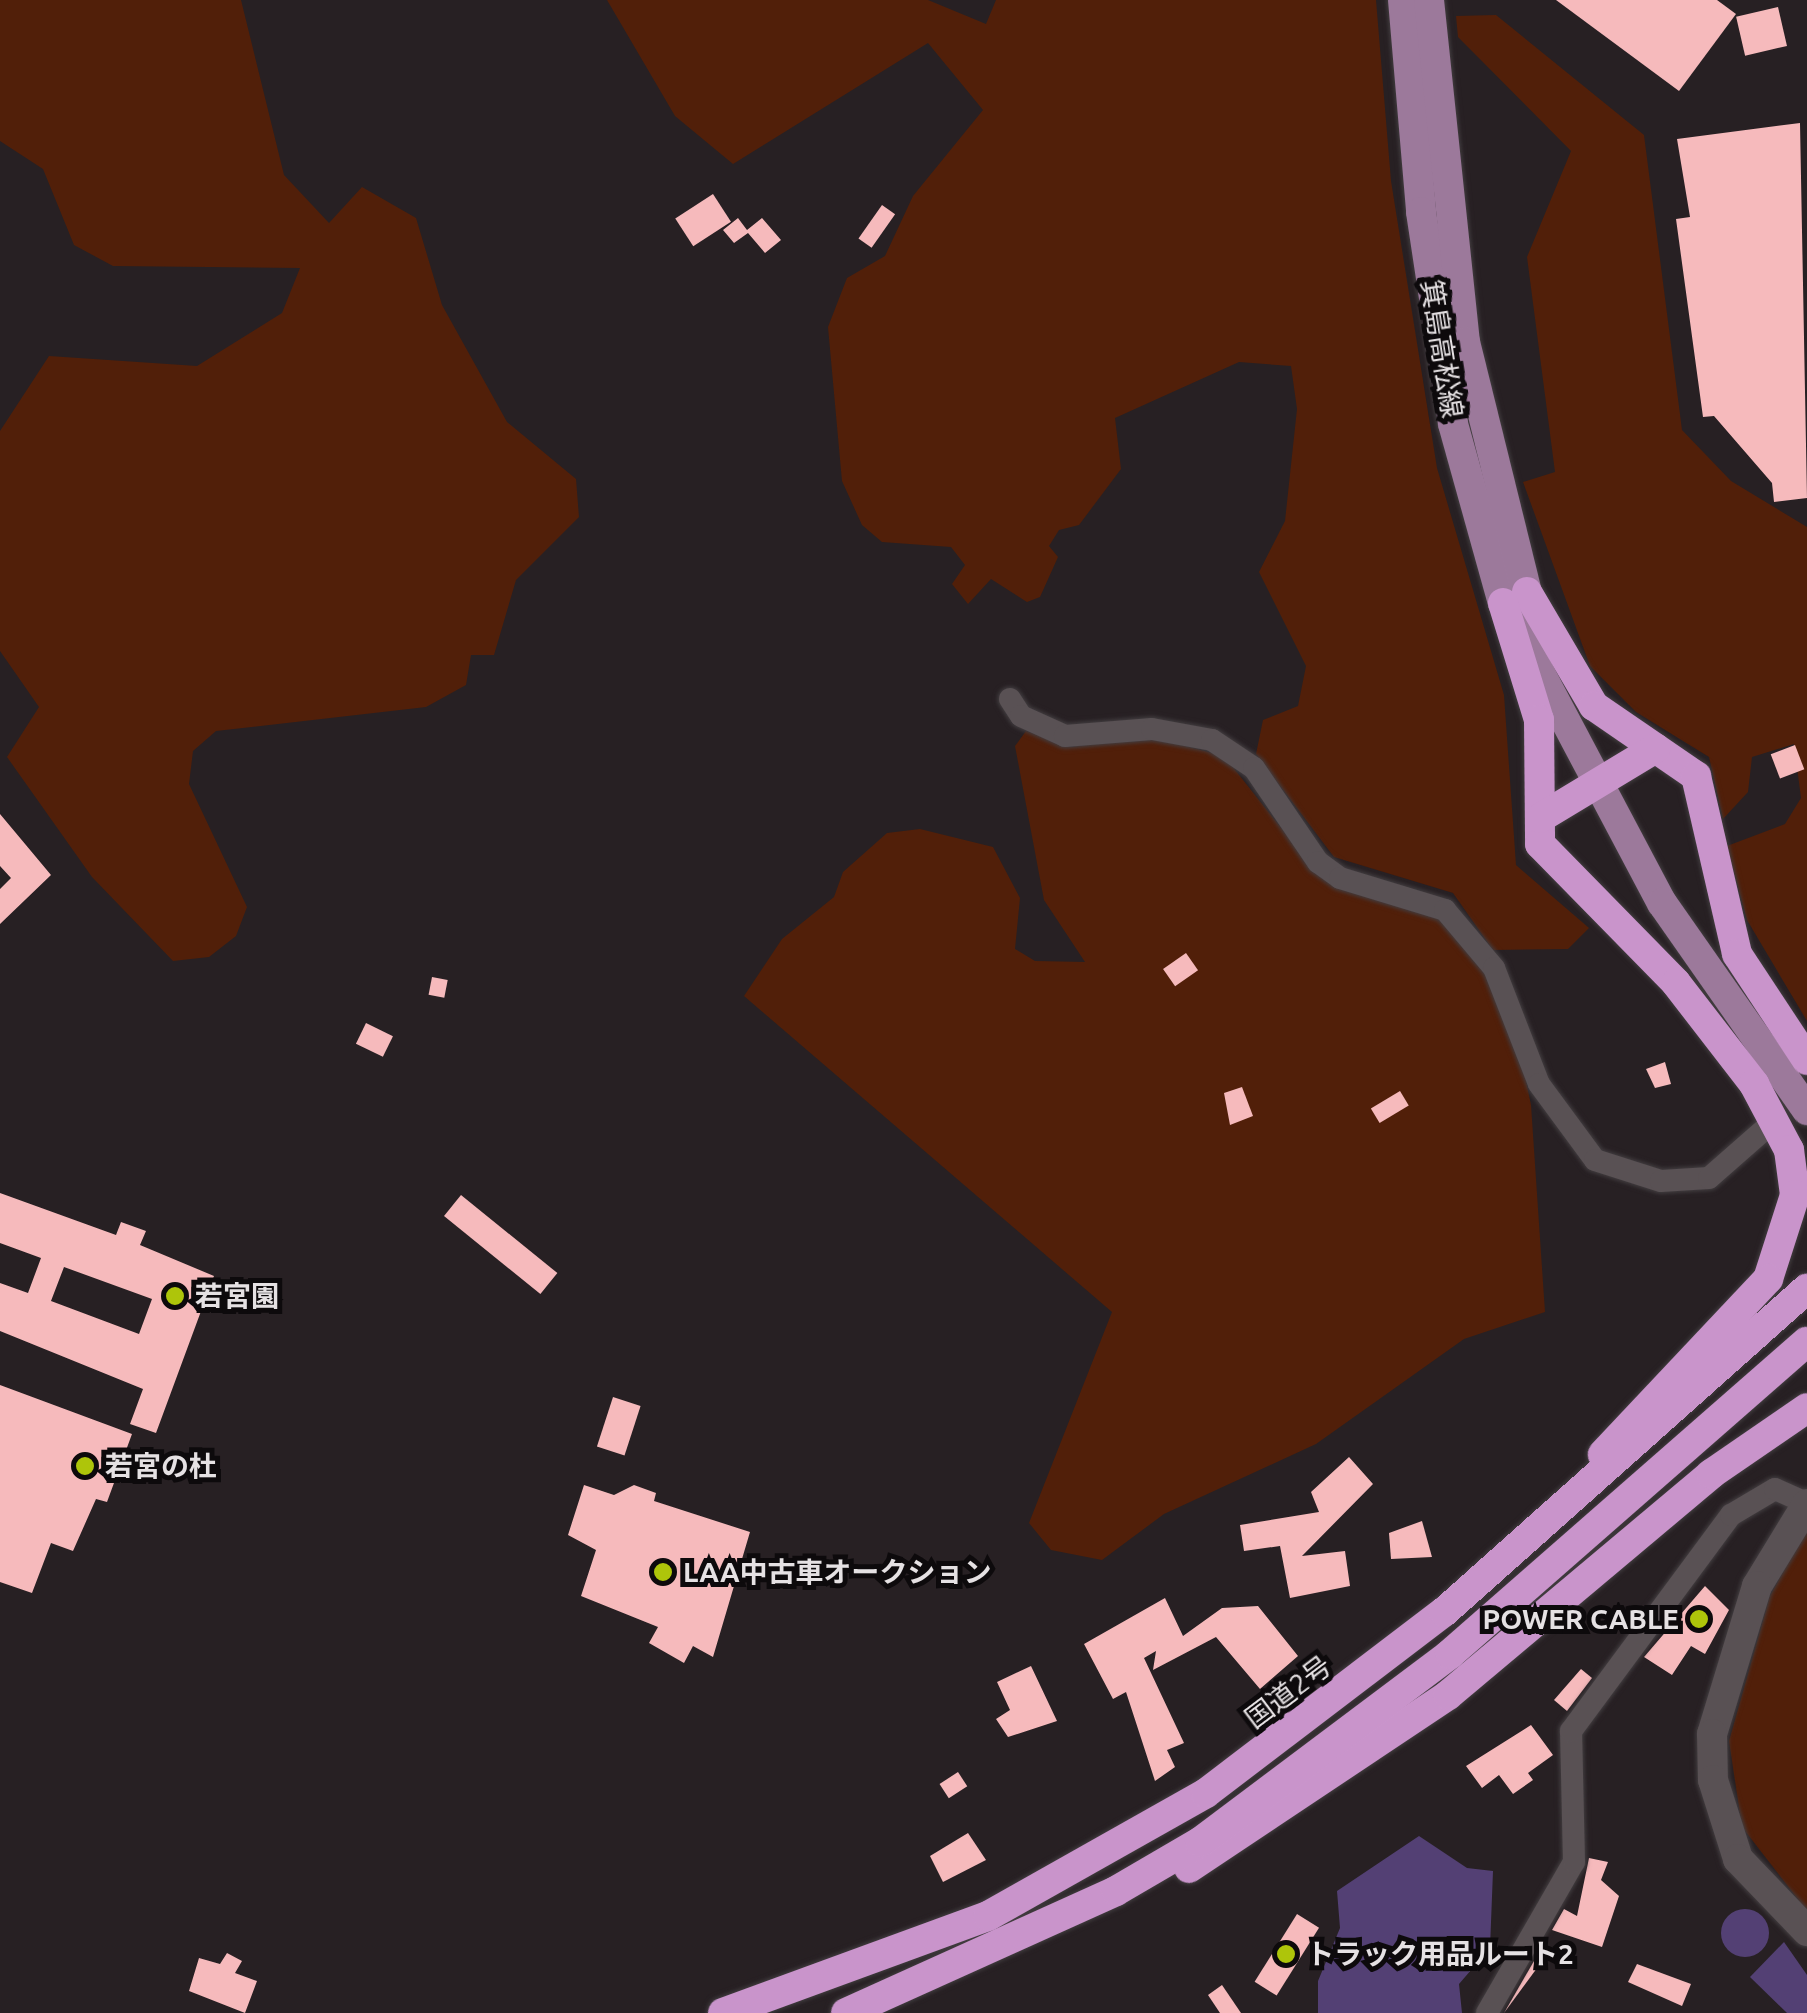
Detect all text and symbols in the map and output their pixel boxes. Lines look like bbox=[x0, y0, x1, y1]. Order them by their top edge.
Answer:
street label: 箕島高松線 bbox=[1414, 277, 1470, 421]
place label: 若宮園 bbox=[195, 1279, 279, 1313]
marker: 若宮園 bbox=[164, 1285, 186, 1307]
place label: 若宮の杜 bbox=[105, 1449, 217, 1483]
marker: 若宮の杜 bbox=[74, 1455, 96, 1477]
place label: LAA中古車オークション bbox=[683, 1555, 992, 1589]
marker: LAA中古車オークション bbox=[652, 1561, 674, 1583]
place label: POWER CABLE bbox=[1482, 1602, 1679, 1636]
marker: POWER CABLE bbox=[1688, 1608, 1710, 1630]
street label: 国道2号 bbox=[1238, 1649, 1338, 1735]
place label: トラック用品ルート2 bbox=[1306, 1937, 1574, 1971]
marker: トラック用品ルート2 bbox=[1275, 1943, 1297, 1965]

